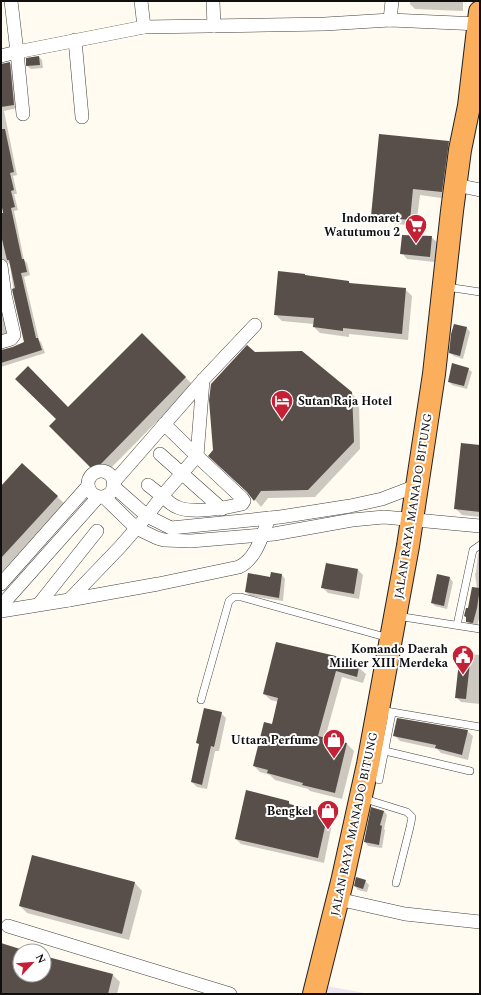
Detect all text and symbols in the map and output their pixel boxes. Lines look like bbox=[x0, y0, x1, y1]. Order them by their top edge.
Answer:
place label: Indomaret Watutumou 2 bbox=[324, 209, 400, 242]
supermarket icon: Indomaret Watutumou 2 bbox=[403, 212, 429, 245]
hotel icon: Sutan Raja Hotel bbox=[269, 388, 295, 421]
place label: Sutan Raja Hotel bbox=[298, 392, 392, 411]
street label: JALAN RAYA MANADO BITUNG bbox=[389, 412, 438, 600]
place label: Komando Daerah Militer XIII Merdeka bbox=[329, 640, 449, 673]
public building icon: Komando Daerah Militer XIII Merdeka bbox=[450, 643, 476, 676]
shop icon: Uttara Perfume bbox=[321, 727, 347, 760]
street label: JALAN RAYA MANADO BITUNG bbox=[326, 730, 383, 918]
place label: Uttara Perfume bbox=[231, 731, 318, 750]
shop icon: Bengkel bbox=[315, 798, 341, 831]
place label: Bengkel bbox=[267, 802, 312, 821]
north arrow bbox=[12, 943, 52, 983]
text: N bbox=[31, 951, 50, 967]

